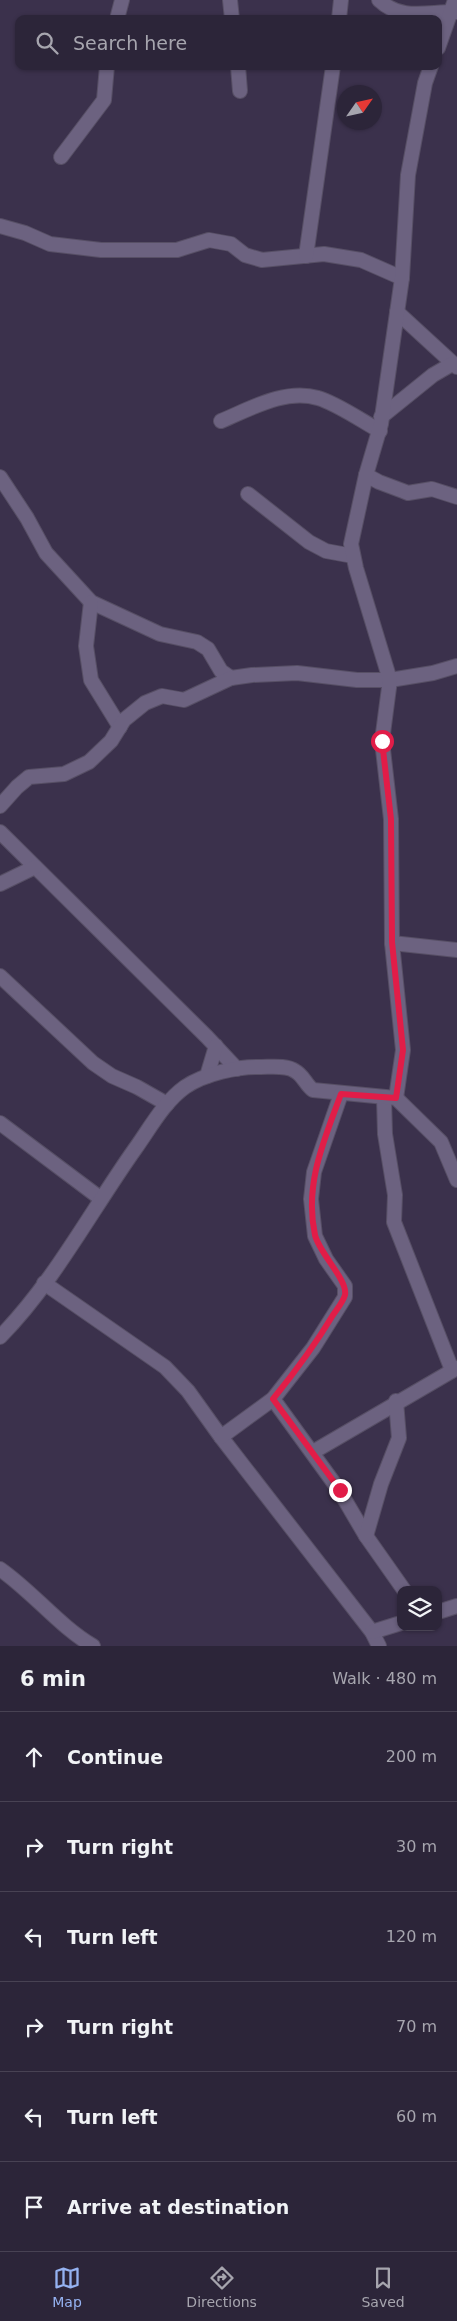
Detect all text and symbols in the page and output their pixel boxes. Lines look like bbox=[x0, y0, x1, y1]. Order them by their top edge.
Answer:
search box bbox=[15, 15, 442, 70]
icon: search bbox=[33, 29, 61, 57]
text: Search here bbox=[73, 32, 187, 54]
north arrow bbox=[337, 85, 382, 130]
route start bbox=[371, 730, 394, 753]
route end bbox=[329, 1479, 352, 1502]
map controls bbox=[397, 1586, 442, 1631]
button: layers bbox=[397, 1586, 442, 1631]
text: 6 min bbox=[20, 1667, 86, 1691]
text: Walk · 480 m bbox=[332, 1669, 437, 1688]
icon: ahead bbox=[20, 1743, 48, 1771]
text: Continue bbox=[67, 1746, 163, 1768]
text: 200 m bbox=[386, 1747, 437, 1766]
icon: right bbox=[20, 1833, 48, 1861]
text: Turn right bbox=[67, 1836, 173, 1858]
text: 30 m bbox=[396, 1837, 437, 1856]
icon: left bbox=[20, 1923, 48, 1951]
text: Turn left bbox=[67, 1926, 158, 1948]
text: 120 m bbox=[386, 1927, 437, 1946]
icon: right bbox=[20, 2013, 48, 2041]
text: Turn right bbox=[67, 2016, 173, 2038]
text: 70 m bbox=[396, 2017, 437, 2036]
icon: left bbox=[20, 2103, 48, 2131]
text: Turn left bbox=[67, 2106, 158, 2128]
text: 60 m bbox=[396, 2107, 437, 2126]
icon: arrive bbox=[20, 2193, 48, 2221]
text: Arrive at destination bbox=[67, 2196, 289, 2218]
tab: Map bbox=[52, 2264, 82, 2310]
tab: Directions bbox=[186, 2264, 257, 2310]
tab: Saved bbox=[361, 2264, 405, 2310]

